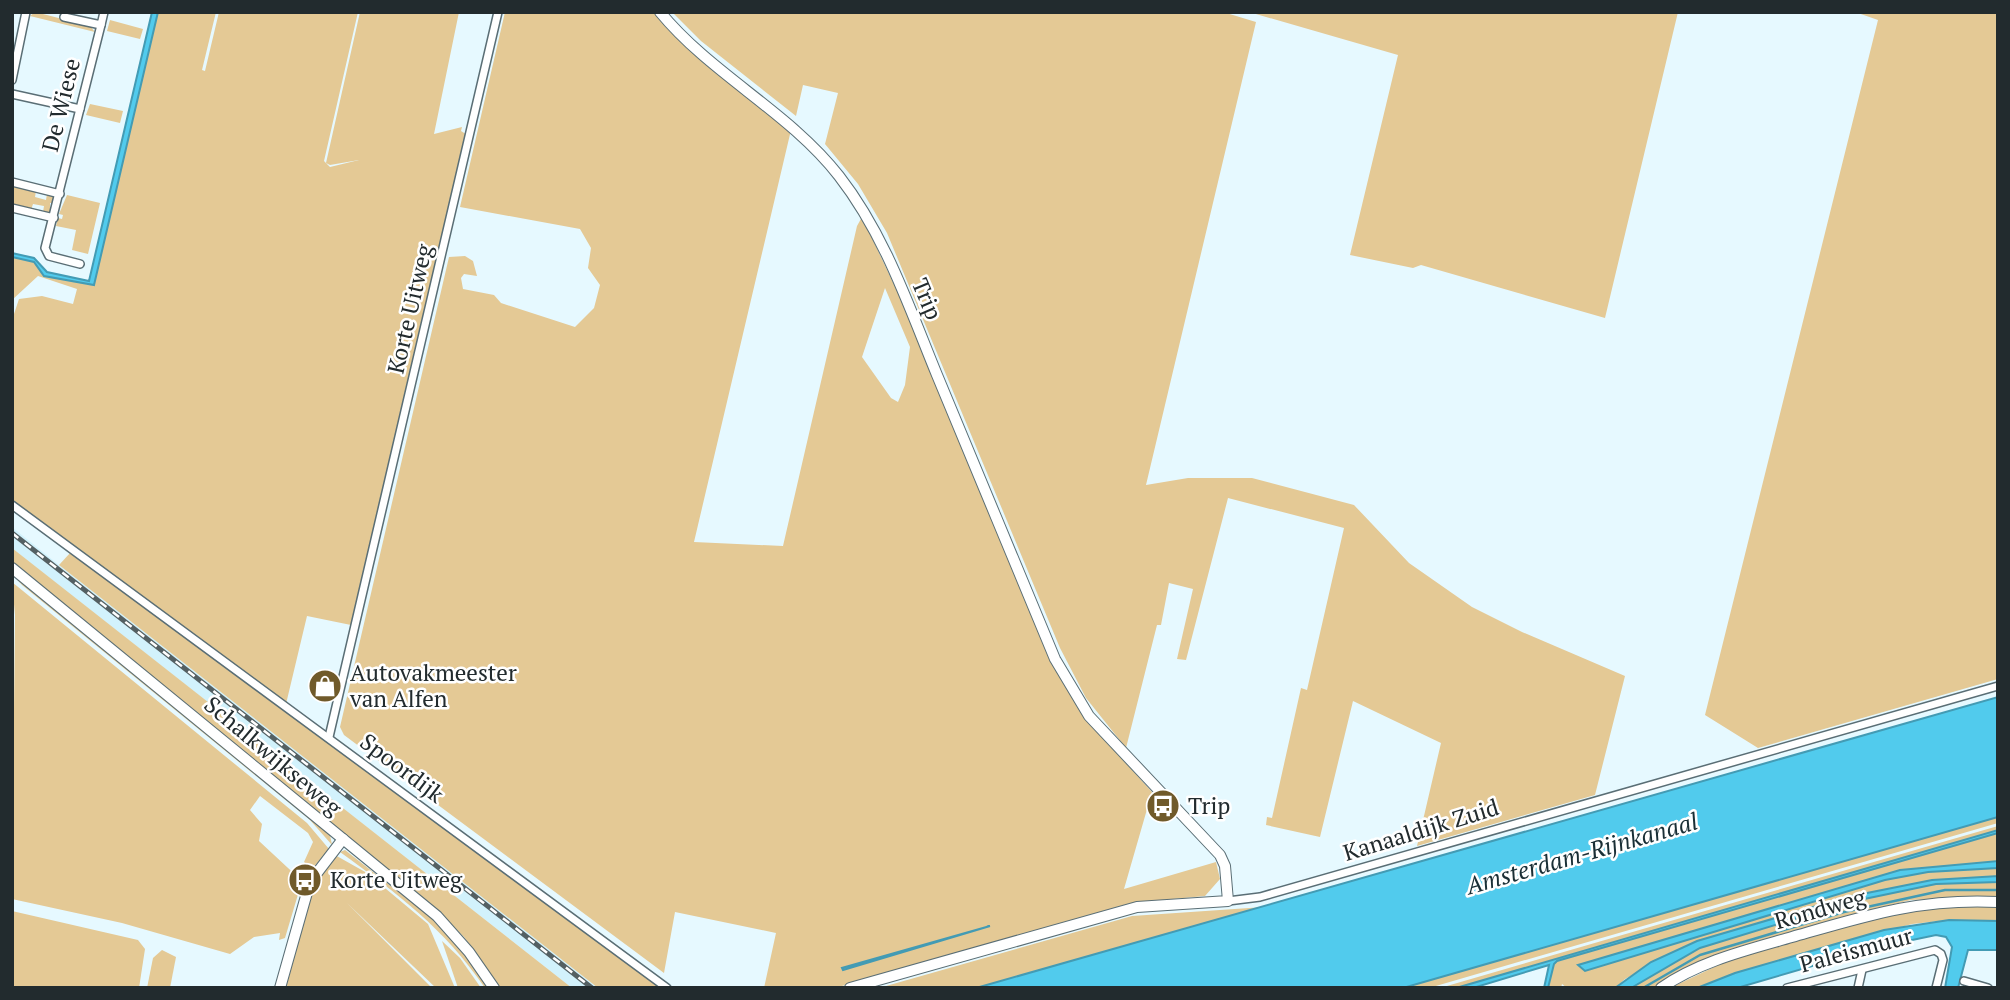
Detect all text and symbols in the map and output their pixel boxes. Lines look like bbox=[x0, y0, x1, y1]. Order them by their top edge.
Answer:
street label: De Wiese bbox=[34, 55, 87, 155]
street label: Korte Uitweg bbox=[380, 240, 440, 377]
street label: Trip bbox=[905, 273, 950, 324]
place label: Autovakmeester van Alfen bbox=[349, 657, 517, 714]
shop icon: Autovakmeester van Alfen bbox=[306, 667, 344, 705]
street label: Schalkwijkseweg bbox=[198, 689, 349, 823]
street label: Spoordijk bbox=[354, 726, 451, 809]
bus stop icon: Trip bbox=[1144, 787, 1182, 825]
place label: Trip bbox=[1188, 790, 1230, 821]
street label: Kanaaldijk Zuid bbox=[1339, 791, 1503, 868]
water label: Amsterdam-Rijnkanaal bbox=[1460, 805, 1702, 902]
bus stop icon: Korte Uitweg bbox=[286, 861, 324, 899]
place label: Korte Uitweg bbox=[330, 864, 463, 895]
street label: Rondweg bbox=[1771, 880, 1870, 936]
street label: Paleismuur bbox=[1796, 920, 1916, 979]

